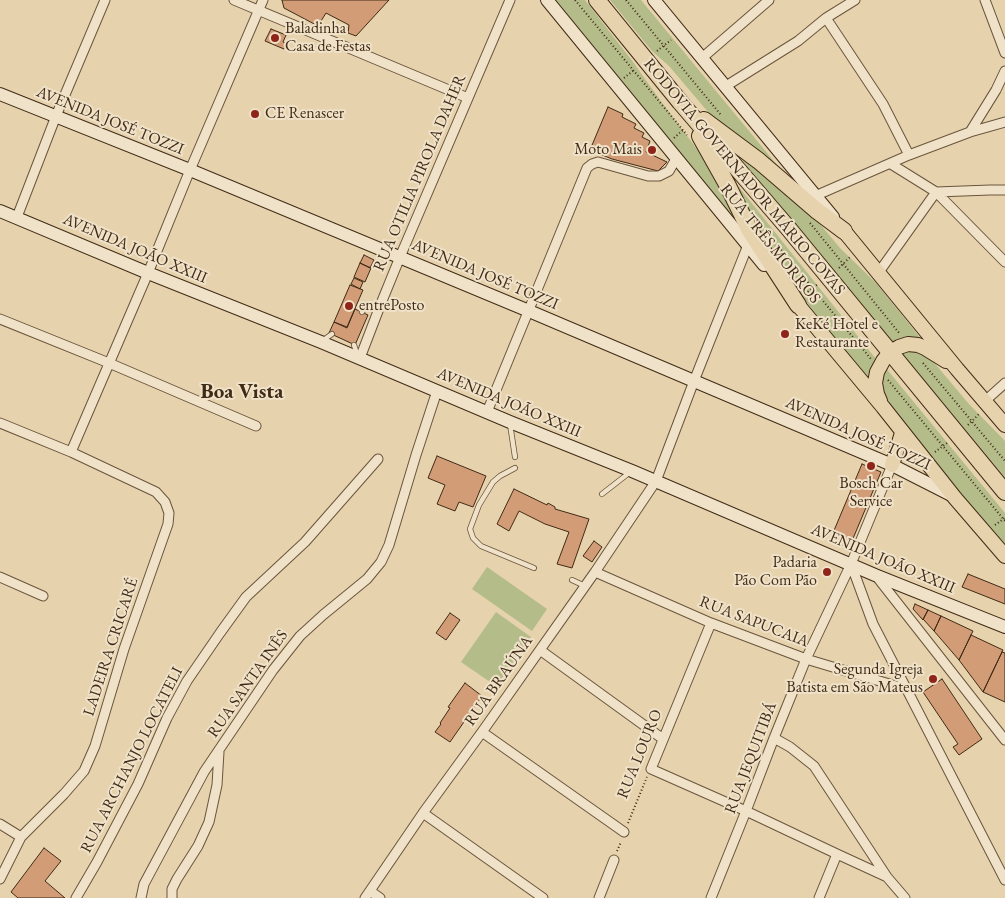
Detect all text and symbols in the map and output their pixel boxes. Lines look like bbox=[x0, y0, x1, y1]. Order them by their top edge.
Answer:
place label: Baladinha Casa de Festas bbox=[285, 19, 371, 57]
marker: Baladinha Casa de Festas bbox=[269, 32, 281, 44]
street label: RODOVIA GOVERNADOR MÁRIO COVAS bbox=[639, 55, 849, 299]
street label: RUA OTILIA PIROLA DAHER bbox=[370, 72, 470, 274]
street label: AVENIDA JOSÉ TOZZI bbox=[34, 83, 186, 159]
place label: CE Renascer bbox=[265, 104, 344, 124]
marker: CE Renascer bbox=[249, 108, 261, 120]
place label: Moto Mais bbox=[574, 140, 642, 160]
marker: Moto Mais bbox=[646, 144, 658, 156]
street label: RUA TRÊS MORROS bbox=[716, 180, 824, 308]
street label: AVENIDA JOÃO XXIII bbox=[60, 210, 210, 288]
street label: AVENIDA JOSÉ TOZZI bbox=[409, 235, 561, 315]
place label: entrePosto bbox=[359, 296, 424, 316]
marker: entrePosto bbox=[343, 300, 355, 312]
place label: KeKé Hotel e Restaurante bbox=[795, 315, 878, 353]
marker: KeKé Hotel e Restaurante bbox=[779, 328, 791, 340]
street label: AVENIDA JOÃO XXIII bbox=[434, 364, 584, 442]
district label: Boa Vista bbox=[201, 379, 283, 405]
street label: AVENIDA JOSÉ TOZZI bbox=[782, 393, 934, 475]
marker: Bosch Car Service bbox=[865, 460, 877, 472]
place label: Bosch Car Service bbox=[839, 474, 903, 512]
street label: AVENIDA JOÃO XXIII bbox=[808, 520, 958, 598]
place label: Padaria Pão Com Pão bbox=[734, 553, 817, 591]
marker: Padaria Pão Com Pão bbox=[821, 566, 833, 578]
street label: LADEIRA CRICARÉ bbox=[80, 575, 142, 719]
street label: RUA SAPUCAIA bbox=[697, 592, 811, 652]
street label: RUA SANTA INÊS bbox=[204, 627, 292, 741]
street label: RUA BRAÚNA bbox=[461, 632, 537, 730]
place label: Segunda Igreja Batista em São Mateus bbox=[786, 660, 923, 698]
street label: RUA ARCHANJO LOCATELI bbox=[77, 664, 187, 856]
marker: Segunda Igreja Batista em São Mateus bbox=[927, 673, 939, 685]
street label: RUA JEQUITIBÁ bbox=[721, 699, 781, 817]
street label: RUA LOURO bbox=[613, 707, 667, 801]

